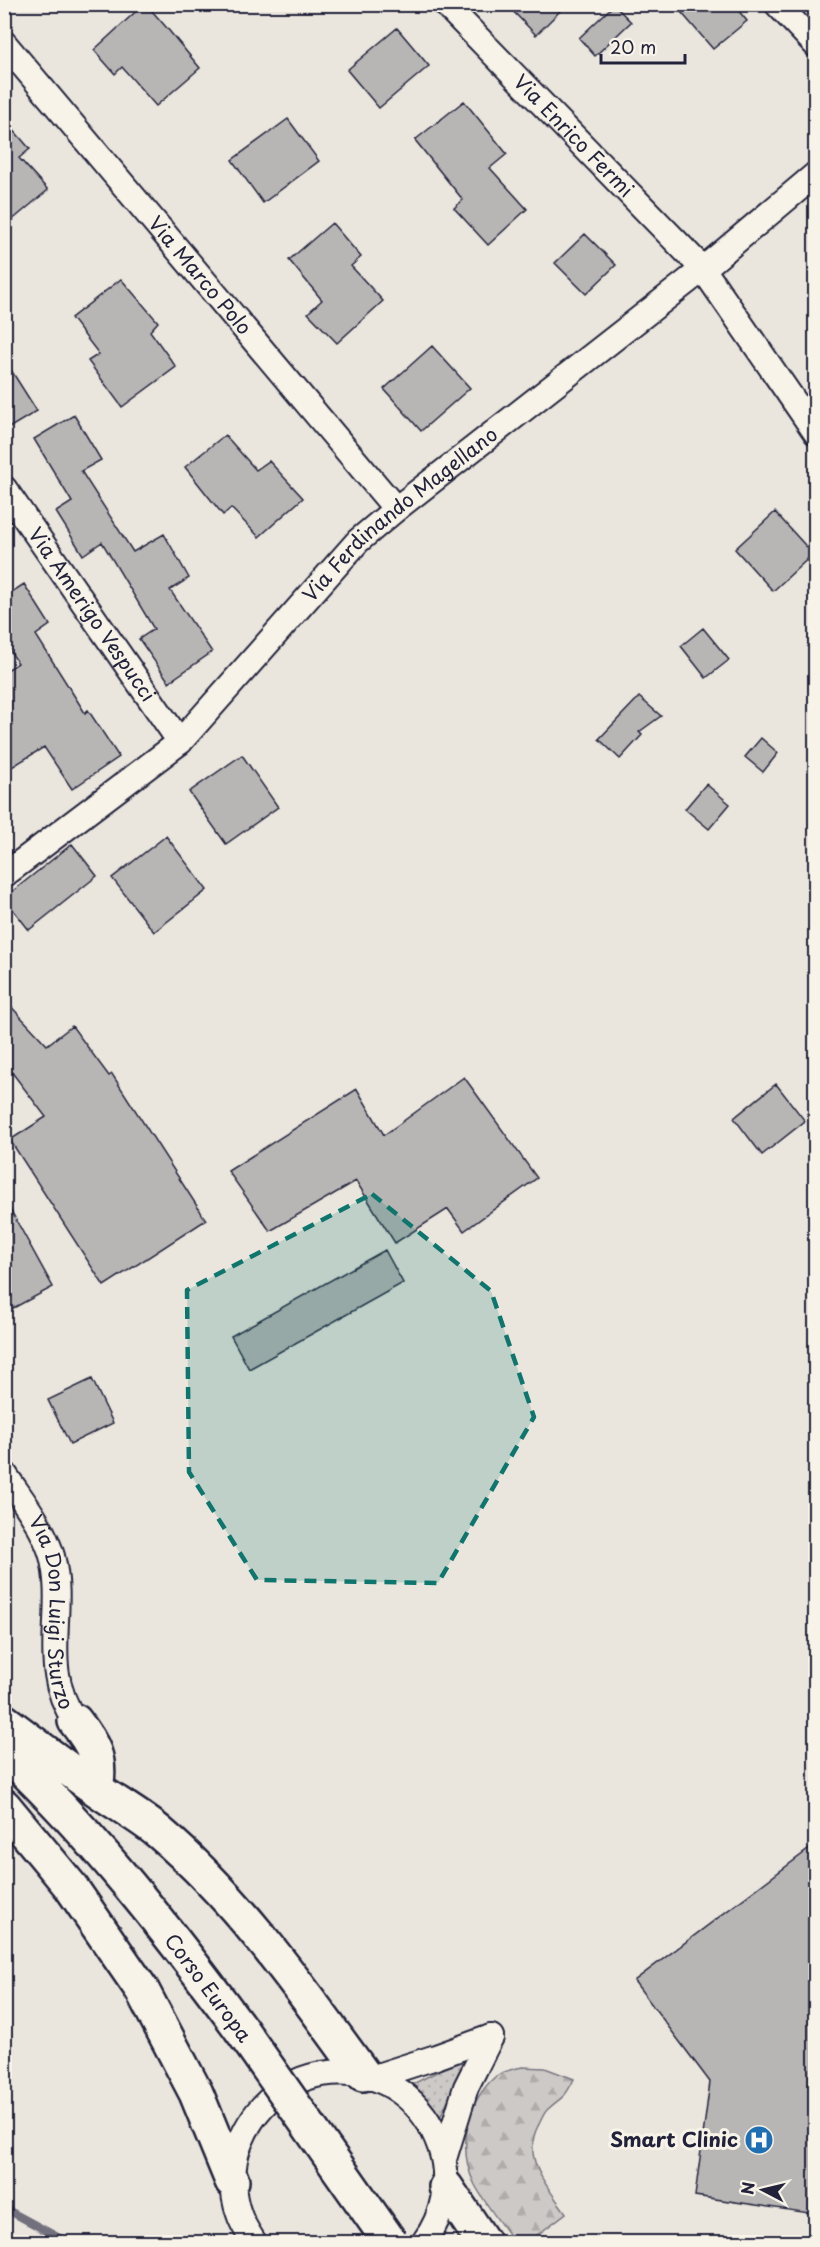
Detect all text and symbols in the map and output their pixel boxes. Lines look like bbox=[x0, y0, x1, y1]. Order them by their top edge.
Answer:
scale bar bbox=[601, 27, 685, 65]
text: 20 m bbox=[610, 33, 656, 60]
street label: Via Enrico Fermi bbox=[507, 67, 641, 203]
street label: Via Marco Polo bbox=[142, 209, 259, 341]
street label: Via Ferdinando Magellano bbox=[295, 419, 504, 608]
street label: Via Amerigo Vespucci bbox=[21, 521, 164, 707]
street label: Via Don Luigi Sturzo bbox=[22, 1509, 82, 1714]
street label: Corso Europa bbox=[158, 1927, 260, 2048]
place label: Smart Clinic bbox=[610, 2124, 738, 2154]
hospital icon: Smart Clinic bbox=[743, 2124, 775, 2156]
north arrow bbox=[733, 2160, 793, 2220]
text: N bbox=[734, 2180, 760, 2196]

